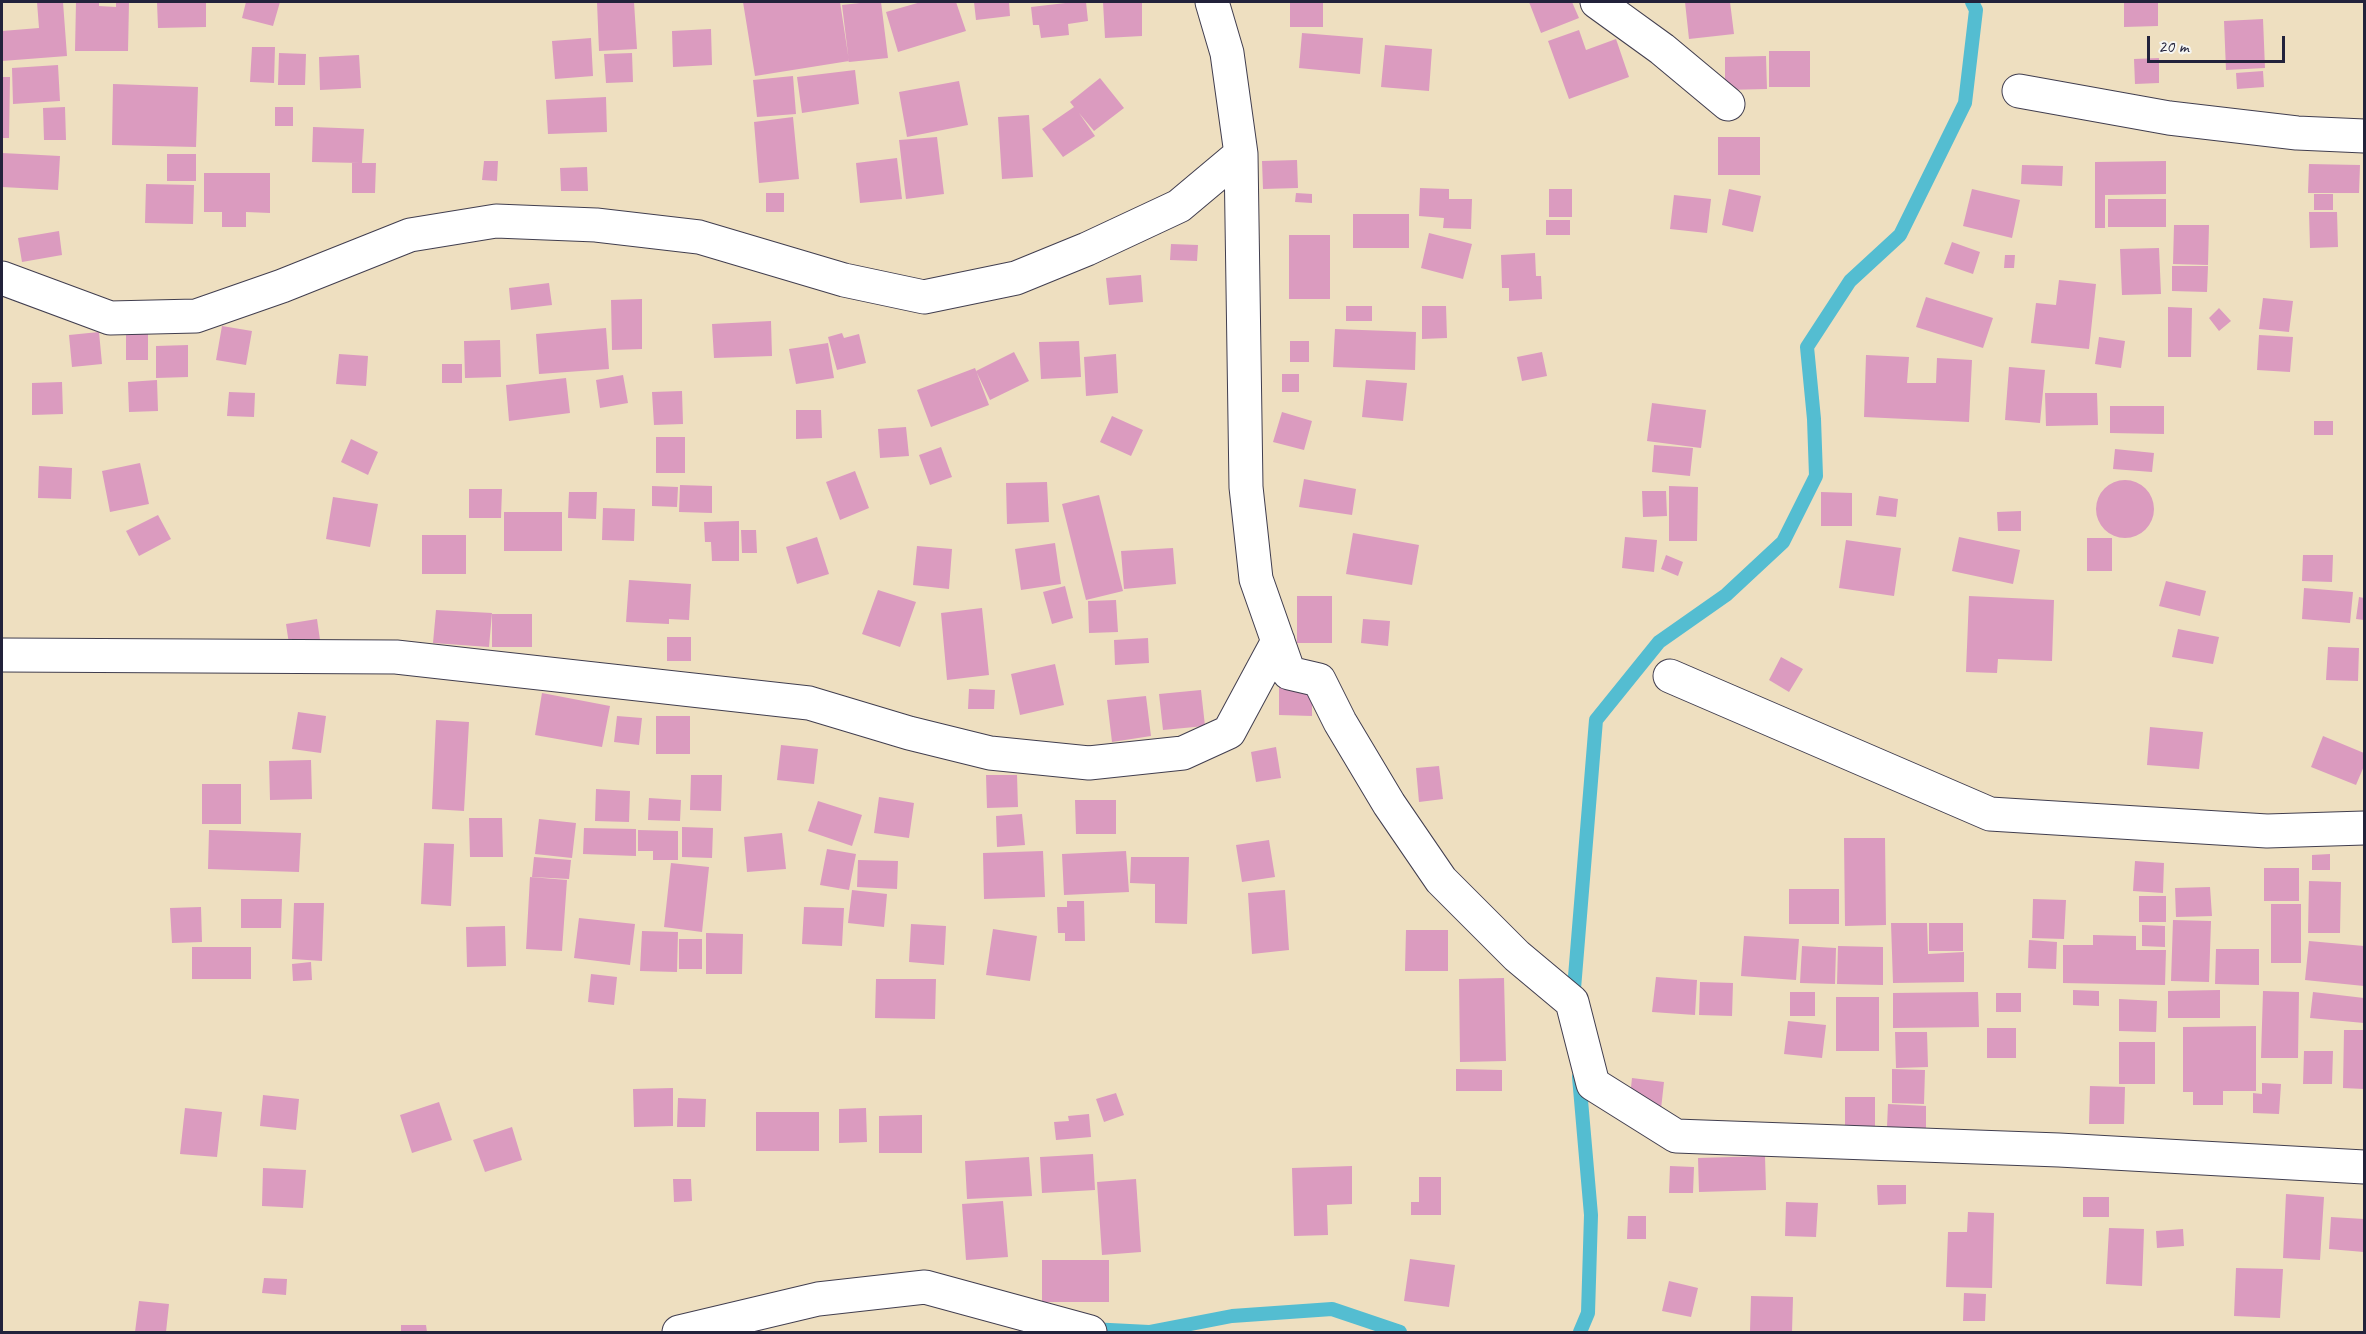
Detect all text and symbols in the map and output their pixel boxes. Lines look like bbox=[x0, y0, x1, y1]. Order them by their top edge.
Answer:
scale bar bbox=[2150, 24, 2288, 62]
text: 20 m bbox=[2158, 35, 2189, 57]

